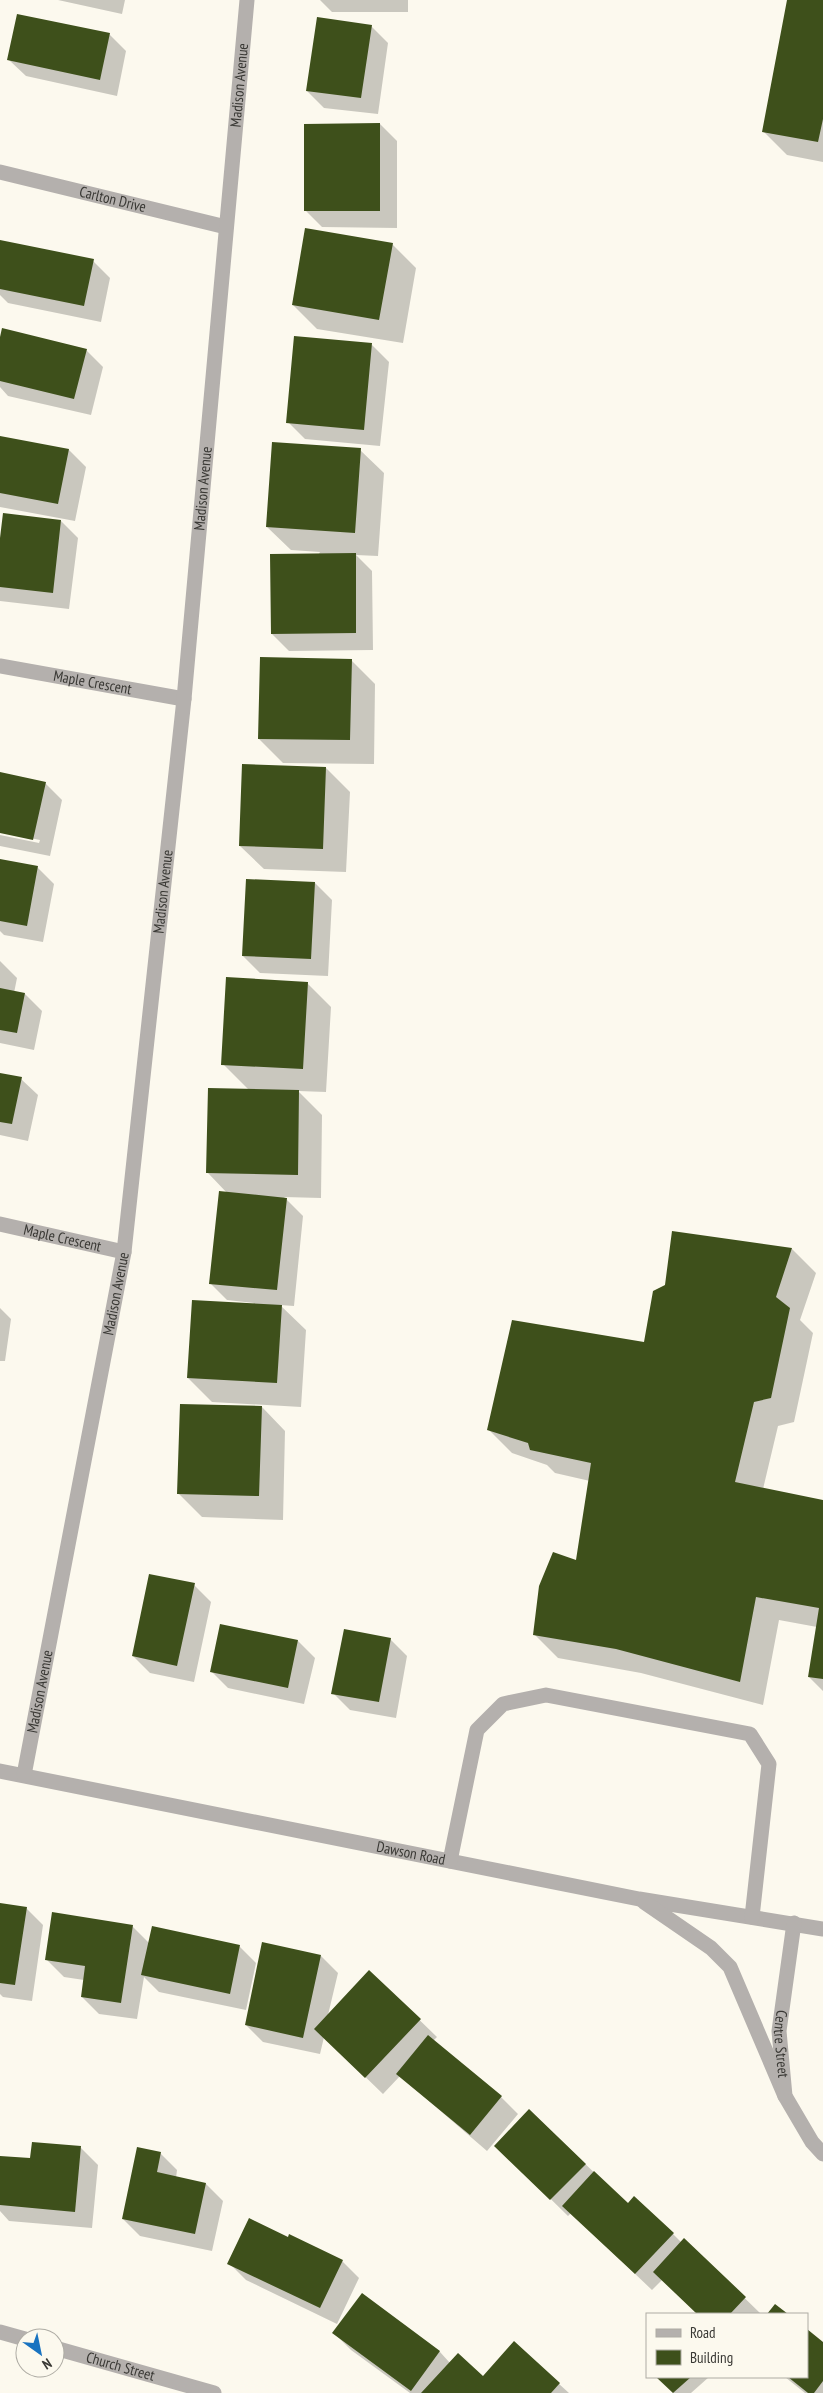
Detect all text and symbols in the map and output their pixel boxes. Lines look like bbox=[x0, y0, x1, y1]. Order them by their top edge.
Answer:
street label: Madison Avenue bbox=[226, 42, 252, 128]
street label: Carlton Drive bbox=[78, 182, 148, 216]
street label: Madison Avenue bbox=[189, 446, 216, 531]
street label: Maple Crescent bbox=[52, 666, 133, 698]
street label: Madison Avenue bbox=[149, 849, 177, 934]
street label: Maple Crescent bbox=[22, 1220, 103, 1256]
street label: Madison Avenue bbox=[98, 1250, 133, 1337]
street label: Madison Avenue bbox=[22, 1648, 57, 1735]
street label: Dawson Road bbox=[375, 1837, 447, 1869]
street label: Centre Street bbox=[770, 2009, 793, 2079]
legend bbox=[646, 2313, 808, 2378]
text: Road bbox=[690, 2323, 716, 2342]
north arrow bbox=[15, 2328, 65, 2378]
street label: Church Street bbox=[84, 2347, 157, 2385]
text: Building bbox=[690, 2348, 733, 2367]
text: N bbox=[39, 2354, 55, 2374]

